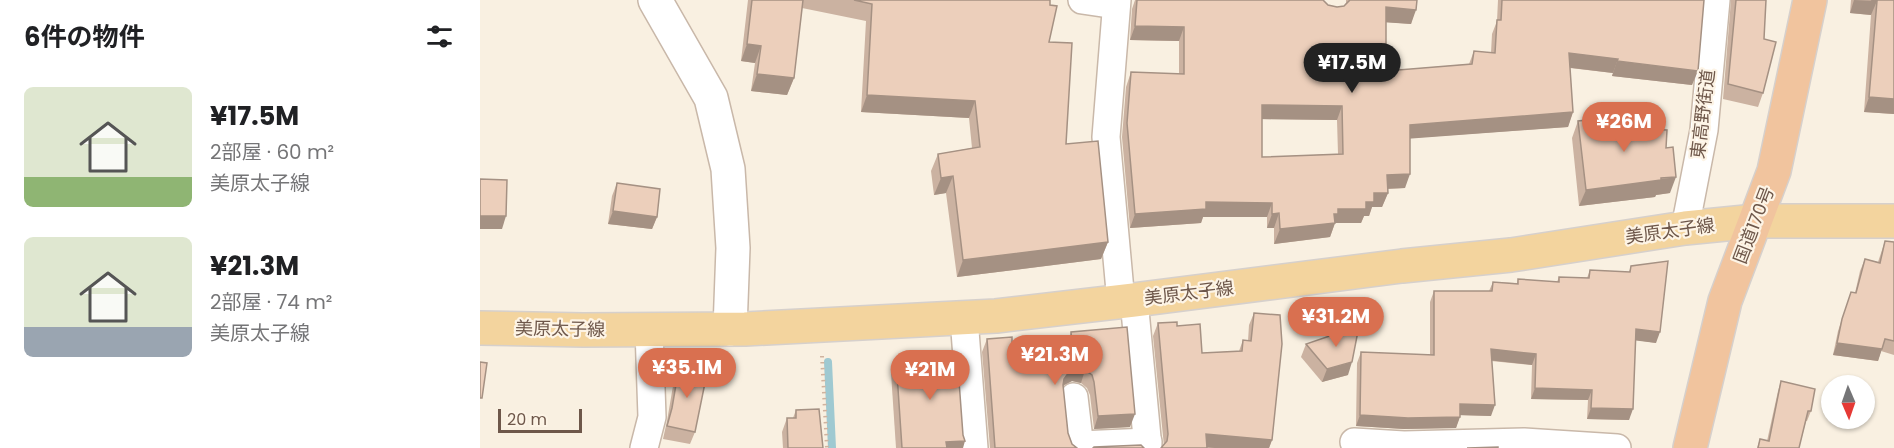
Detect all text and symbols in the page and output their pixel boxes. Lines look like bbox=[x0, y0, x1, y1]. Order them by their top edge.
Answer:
text: 6件の物件 bbox=[24, 19, 145, 55]
icon: filters bbox=[423, 20, 456, 53]
pin: ¥17.5M bbox=[1303, 43, 1401, 94]
text: ¥17.5M bbox=[1318, 48, 1386, 76]
street label: 東高野街道 bbox=[1685, 68, 1720, 160]
text: ¥17.5M bbox=[210, 98, 299, 134]
pin: ¥26M bbox=[1588, 102, 1660, 153]
text: ¥26M bbox=[1596, 107, 1652, 135]
icon: home bbox=[72, 111, 144, 183]
text: 2部屋 · 60 m² bbox=[210, 138, 334, 166]
text: 美原太子線 bbox=[210, 169, 310, 197]
street label: 国道170号 bbox=[1727, 183, 1780, 267]
street label: 美原太子線 bbox=[1624, 212, 1716, 249]
text: ¥21.3M bbox=[210, 248, 299, 284]
icon: home bbox=[72, 261, 144, 333]
street label: 美原太子線 bbox=[1143, 275, 1235, 310]
text: 2部屋 · 74 m² bbox=[210, 288, 332, 316]
pin: ¥31.2M bbox=[1287, 297, 1385, 348]
text: ¥31.2M bbox=[1302, 302, 1370, 330]
street label: 美原太子線 bbox=[515, 315, 605, 342]
text: 美原太子線 bbox=[210, 319, 310, 347]
pin: ¥21.3M bbox=[1006, 335, 1104, 386]
text: ¥21.3M bbox=[1021, 340, 1089, 368]
pin: ¥35.1M bbox=[638, 348, 736, 399]
pin: ¥21M bbox=[894, 350, 966, 401]
text: ¥35.1M bbox=[652, 353, 722, 381]
text: ¥21M bbox=[905, 355, 955, 383]
north arrow bbox=[1821, 375, 1875, 429]
map controls bbox=[1821, 375, 1875, 429]
scale bar bbox=[498, 406, 582, 434]
text: 20 m bbox=[507, 408, 547, 431]

